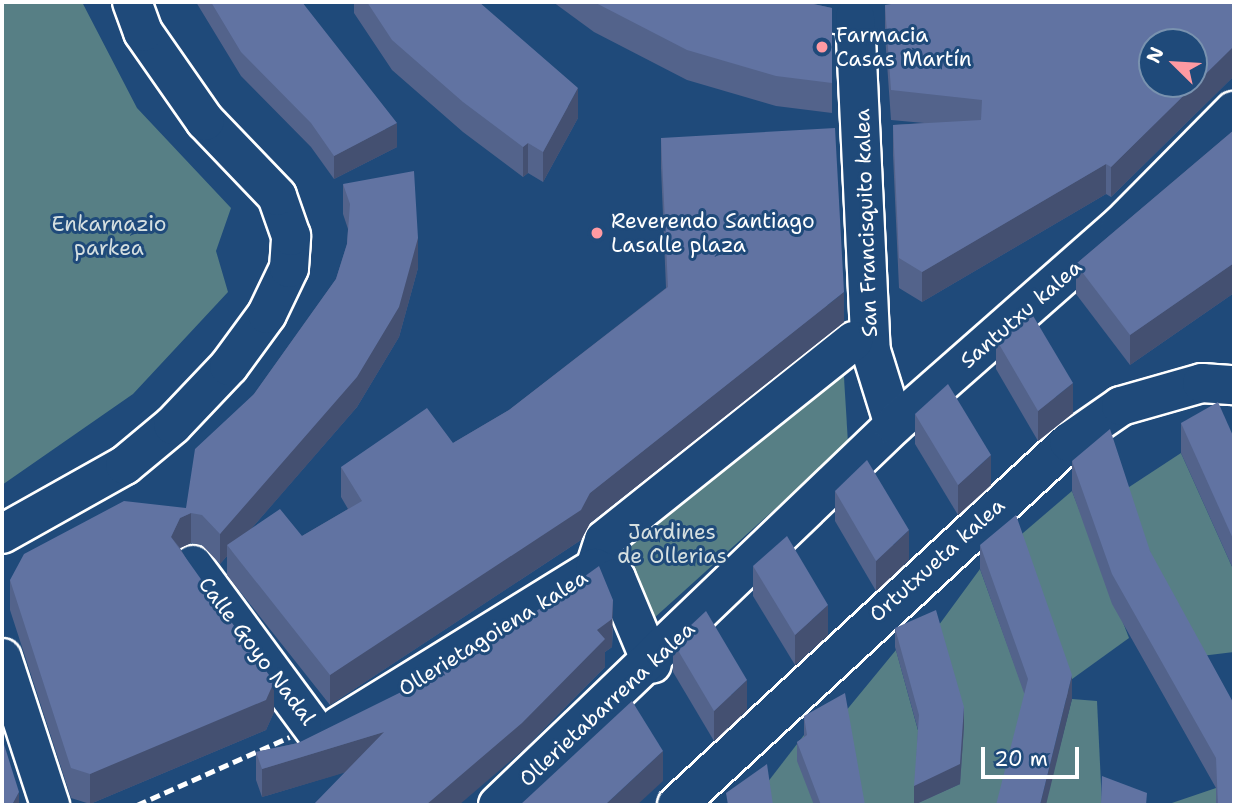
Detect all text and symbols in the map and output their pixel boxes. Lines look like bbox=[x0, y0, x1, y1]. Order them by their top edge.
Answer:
place label: Farmacia Casas Martín bbox=[836, 22, 972, 72]
north arrow bbox=[1138, 28, 1208, 98]
marker: Farmacia Casas Martín bbox=[814, 39, 830, 55]
text: N bbox=[1141, 43, 1170, 67]
street label: San Francisquito kalea bbox=[849, 108, 883, 338]
place label: Reverendo Santiago Lasalle plaza bbox=[611, 208, 815, 258]
park label: Enkarnazio parkea bbox=[52, 211, 166, 261]
marker: Reverendo Santiago Lasalle plaza bbox=[589, 225, 605, 241]
street label: Santutxu kalea bbox=[955, 254, 1087, 374]
street label: Ortutxueta kalea bbox=[864, 493, 1010, 627]
park label: Jardines de Ollerias bbox=[617, 519, 727, 569]
street label: Ollerietagoiena kalea bbox=[394, 565, 592, 701]
street label: Calle Goyo Nadal bbox=[193, 572, 321, 730]
street label: Ollerietabarrena kalea bbox=[514, 616, 700, 792]
scale bar bbox=[984, 734, 1082, 778]
text: 20 m bbox=[994, 745, 1048, 773]

